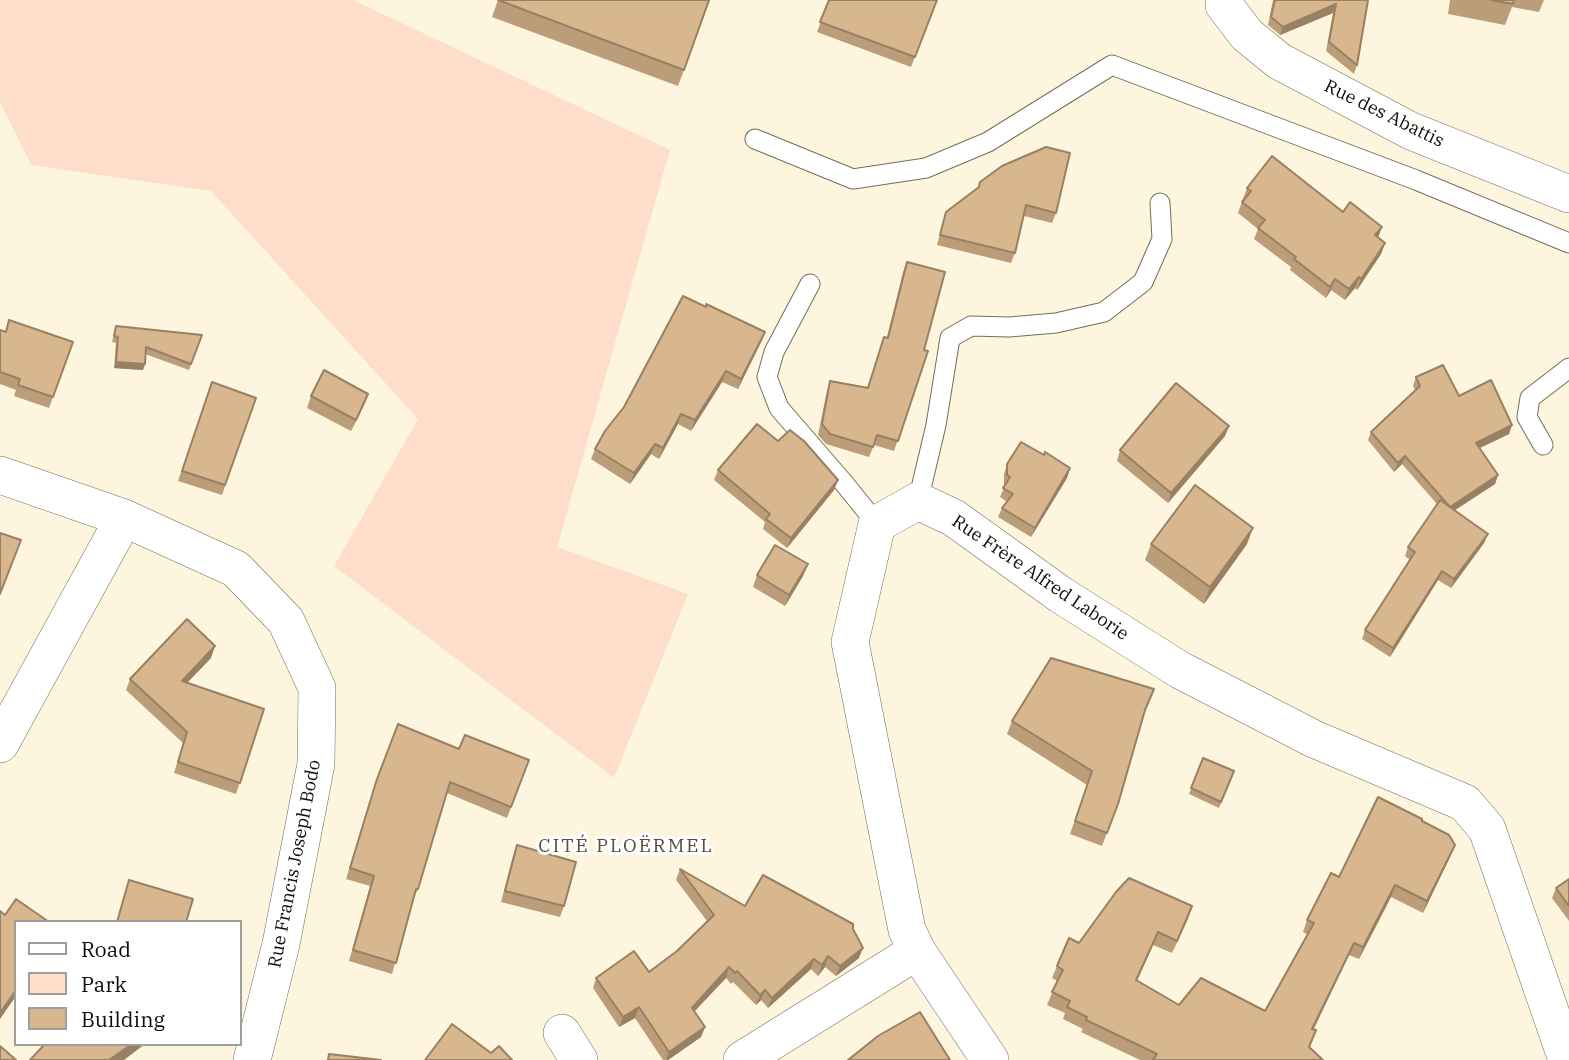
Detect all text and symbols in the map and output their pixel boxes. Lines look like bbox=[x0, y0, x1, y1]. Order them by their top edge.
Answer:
street label: Rue des Abattis bbox=[1321, 76, 1447, 152]
street label: Rue Frère Alfred Laborie bbox=[947, 511, 1133, 645]
street label: Rue Francis Joseph Bodo bbox=[264, 758, 326, 970]
district label: CITÉ PLOËRMEL bbox=[540, 836, 712, 858]
legend bbox=[14, 920, 242, 1046]
text: Road bbox=[81, 935, 131, 963]
text: Park bbox=[81, 970, 127, 998]
text: Building bbox=[81, 1005, 165, 1033]

